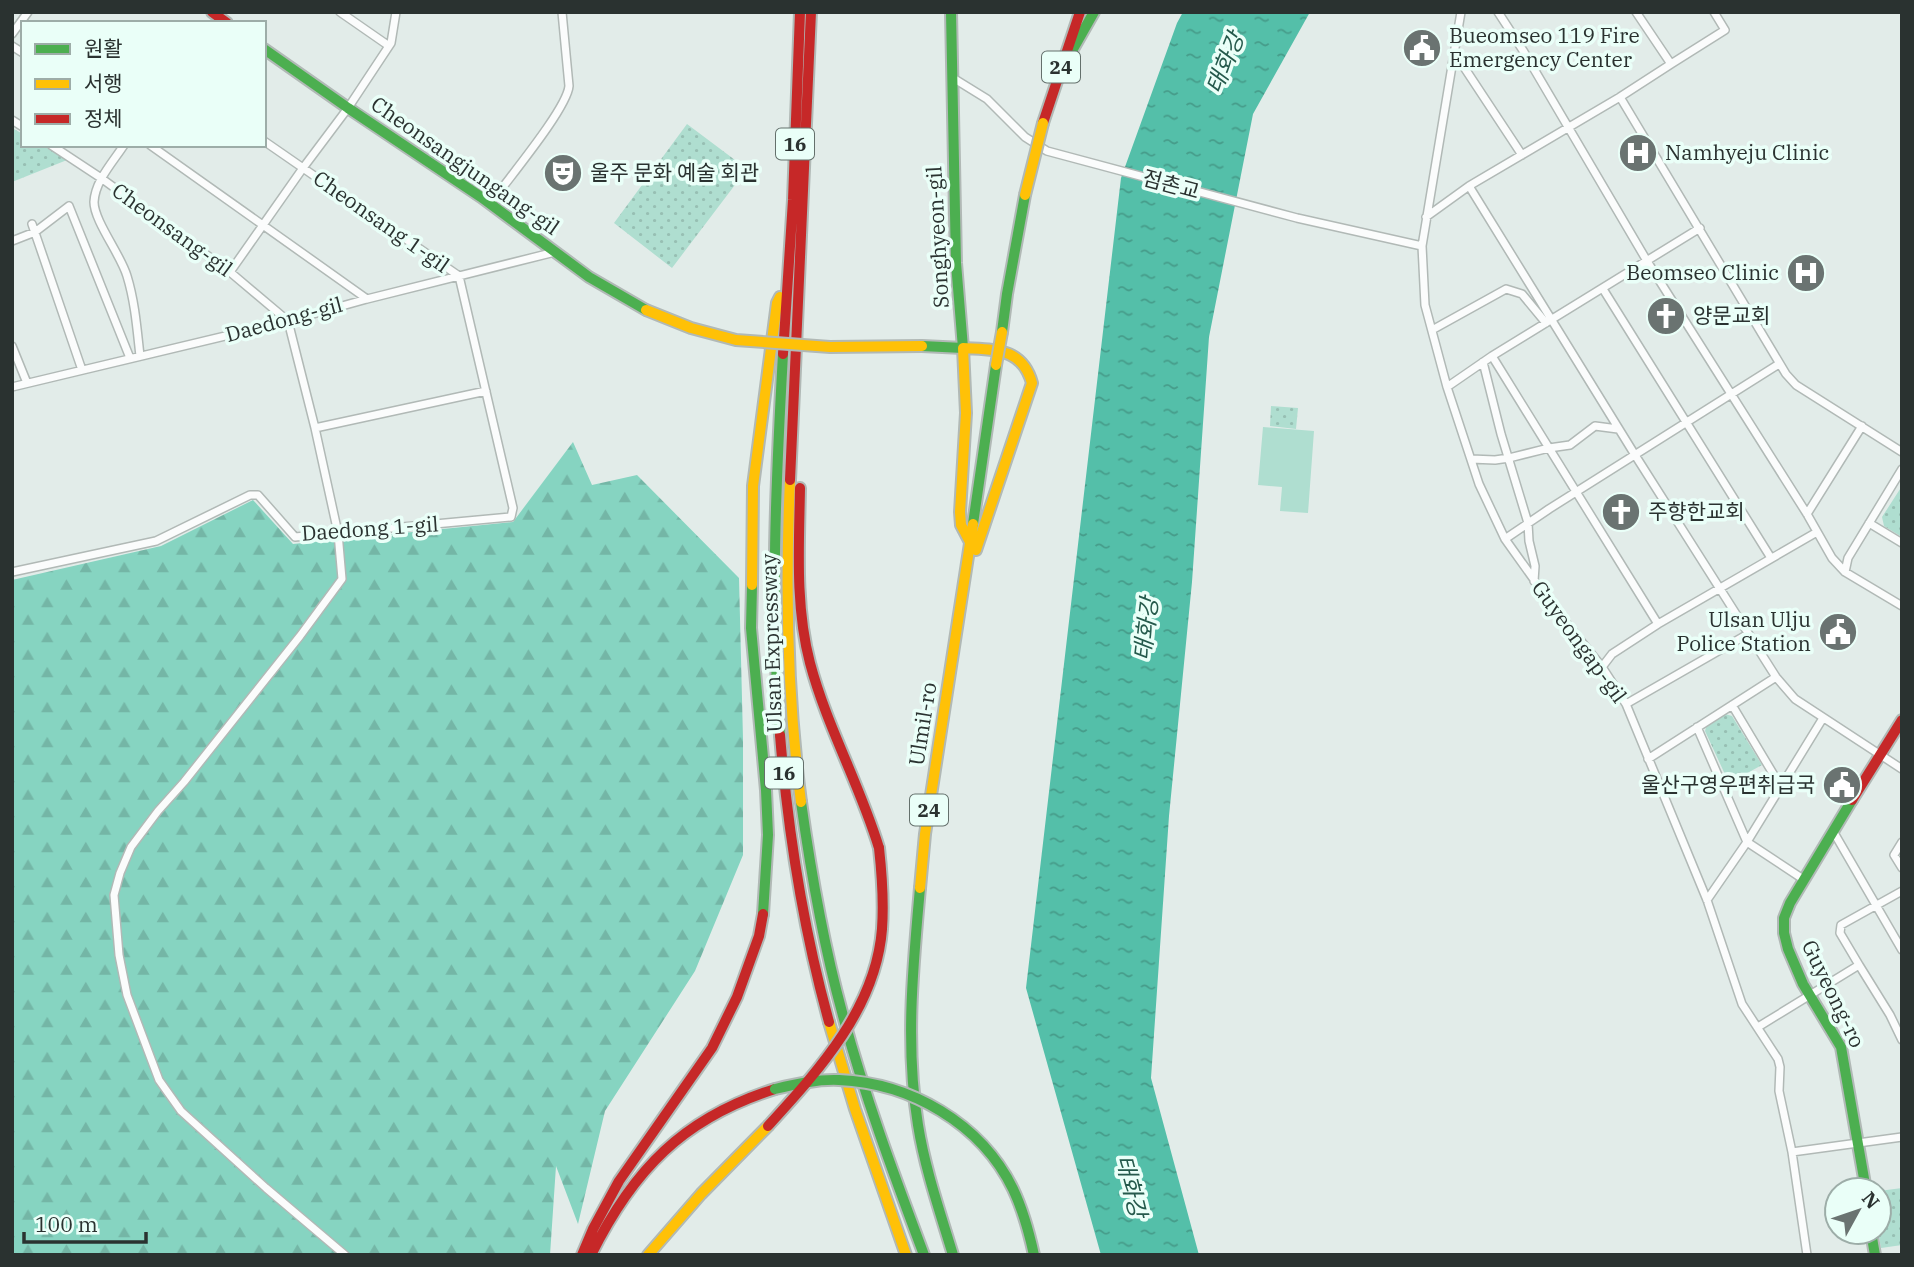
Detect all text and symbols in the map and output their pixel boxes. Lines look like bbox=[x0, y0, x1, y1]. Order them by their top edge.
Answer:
legend bbox=[21, 21, 266, 147]
place label: Bueomseo 119 Fire Emergency Center bbox=[1449, 21, 1640, 73]
water label: 태화강 bbox=[1198, 25, 1251, 98]
public building icon: Bueomseo 119 Fire Emergency Center bbox=[1401, 27, 1443, 69]
text: 원활 bbox=[84, 34, 123, 62]
road number: 24 bbox=[1042, 52, 1080, 82]
text: 서행 bbox=[84, 69, 123, 97]
street label: Cheonsangjungang-gil bbox=[366, 90, 565, 241]
text: 정체 bbox=[84, 104, 123, 132]
road number: 16 bbox=[776, 128, 814, 160]
hospital icon: Namhyeju Clinic bbox=[1617, 132, 1659, 174]
place label: Namhyeju Clinic bbox=[1665, 138, 1829, 166]
theatre icon: 울주 문화 예술 회관 bbox=[542, 152, 584, 194]
place label: 울주 문화 예술 회관 bbox=[590, 158, 759, 186]
street label: 점촌교 bbox=[1140, 163, 1203, 205]
street label: Cheonsang 1-gil bbox=[308, 164, 455, 279]
street label: Songhyeon-gil bbox=[919, 165, 955, 309]
street label: Cheonsang-gil bbox=[107, 176, 239, 282]
hospital icon: Beomseo Clinic bbox=[1785, 252, 1827, 294]
place label: Beomseo Clinic bbox=[1626, 258, 1779, 286]
street label: Daedong-gil bbox=[222, 290, 345, 348]
church icon: 양문교회 bbox=[1645, 295, 1687, 337]
place label: 양문교회 bbox=[1693, 301, 1770, 329]
church icon: 주향한교회 bbox=[1600, 491, 1642, 533]
place label: 주향한교회 bbox=[1648, 497, 1745, 525]
street label: Daedong 1-gil bbox=[300, 509, 439, 547]
street label: Ulsan Expressway bbox=[754, 552, 788, 733]
street label: Guyeongap-gil bbox=[1526, 575, 1634, 708]
water label: 태화강 bbox=[1126, 593, 1164, 662]
place label: Ulsan Ulju Police Station bbox=[1676, 605, 1811, 657]
public building icon: Ulsan Ulju Police Station bbox=[1817, 611, 1859, 653]
street label: Ulmil-ro bbox=[902, 680, 942, 768]
road number: 16 bbox=[765, 758, 803, 788]
public building icon: 울산구영우편취급국 bbox=[1821, 764, 1863, 806]
place label: 울산구영우편취급국 bbox=[1641, 770, 1815, 798]
road number: 24 bbox=[910, 794, 948, 825]
street label: Guyeong-ro bbox=[1796, 935, 1872, 1052]
water label: 태화강 bbox=[1110, 1151, 1155, 1223]
north arrow bbox=[1823, 1176, 1893, 1246]
text: N bbox=[1857, 1187, 1885, 1214]
scale bar bbox=[24, 1200, 147, 1244]
text: 100 m bbox=[35, 1210, 98, 1238]

